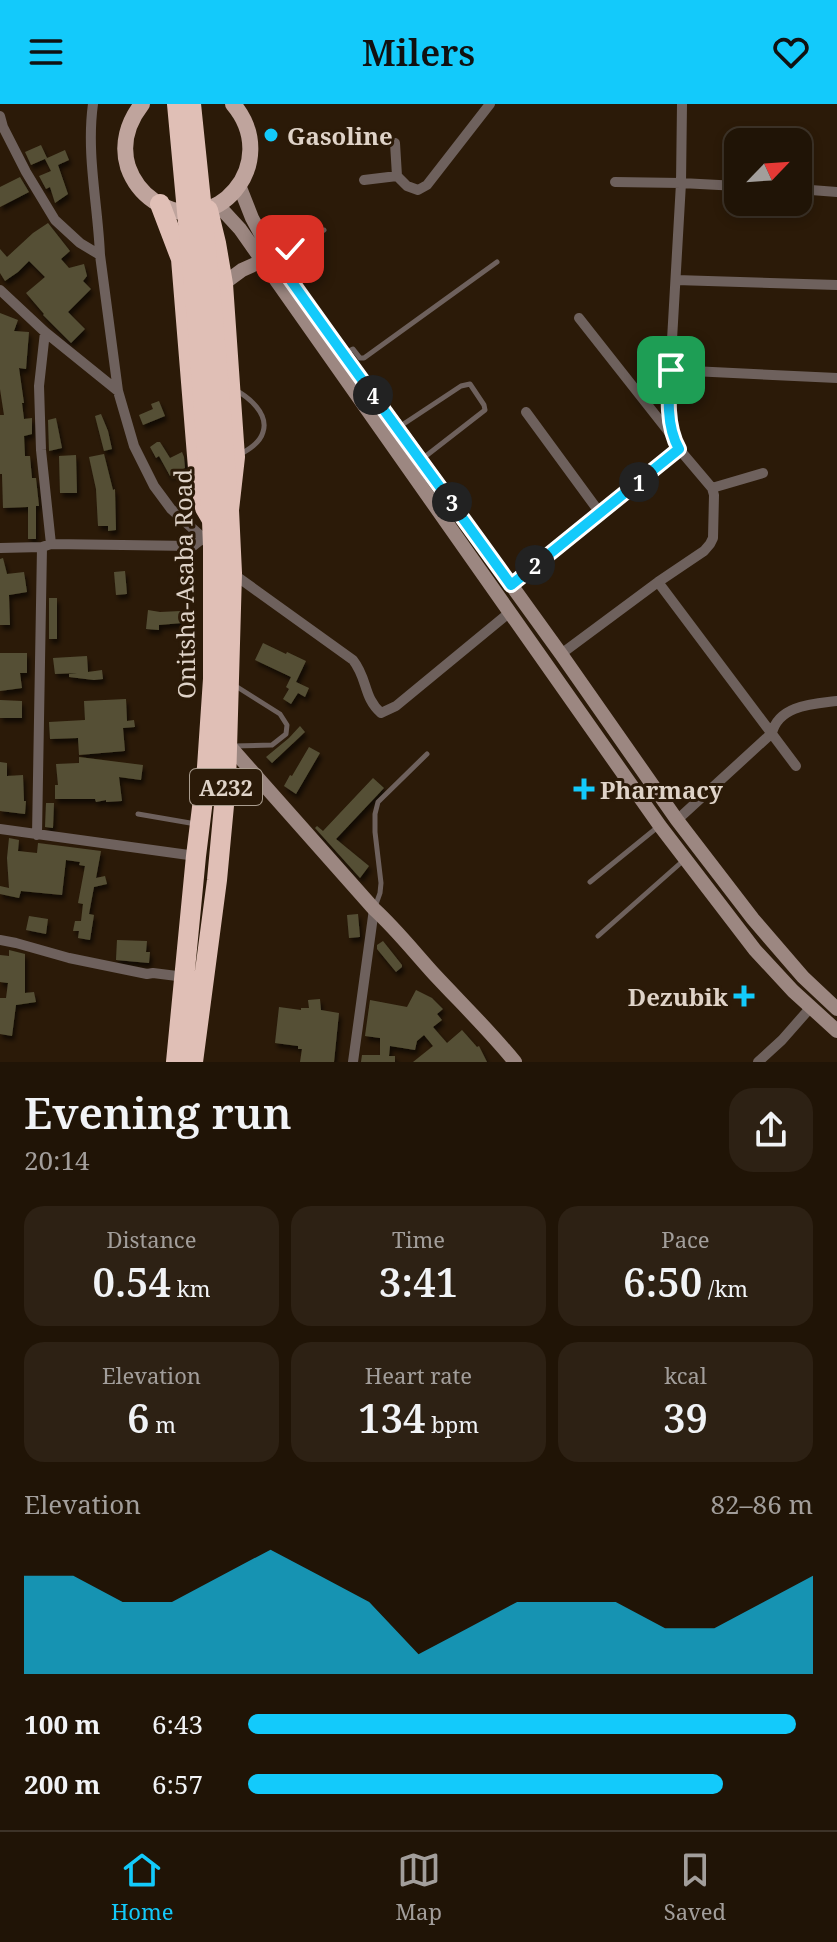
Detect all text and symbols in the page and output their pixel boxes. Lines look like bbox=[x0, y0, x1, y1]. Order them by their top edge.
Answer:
text: Milers bbox=[362, 28, 475, 77]
icon: menu bbox=[24, 30, 68, 74]
icon: heart bbox=[769, 30, 813, 74]
place label: Gasoline bbox=[287, 119, 393, 152]
marker: Gasoline bbox=[262, 126, 280, 144]
north arrow bbox=[724, 128, 812, 216]
map controls bbox=[724, 128, 812, 216]
pin bbox=[256, 215, 324, 283]
icon: check bbox=[268, 227, 312, 271]
pin bbox=[637, 336, 705, 404]
icon: arrive bbox=[649, 348, 693, 392]
pin: 4 bbox=[353, 375, 393, 415]
text: 4 bbox=[367, 380, 379, 410]
pin: 1 bbox=[619, 462, 659, 502]
text: 1 bbox=[633, 467, 645, 497]
street label: Onitsha-Asaba Road bbox=[165, 468, 203, 699]
pin: 3 bbox=[432, 482, 472, 522]
text: 3 bbox=[446, 487, 458, 517]
pin: 2 bbox=[515, 545, 555, 585]
text: 2 bbox=[529, 550, 541, 580]
road number: A232 bbox=[190, 769, 262, 805]
place label: Pharmacy bbox=[600, 773, 723, 806]
marker: Pharmacy bbox=[575, 780, 593, 798]
place label: Dezubik bbox=[628, 980, 729, 1013]
marker: Dezubik bbox=[735, 987, 753, 1005]
text: Evening run bbox=[24, 1082, 292, 1142]
button: share bbox=[729, 1088, 813, 1172]
text: 20:14 bbox=[24, 1142, 90, 1178]
text: Distance bbox=[107, 1224, 196, 1254]
text: Time bbox=[392, 1224, 445, 1254]
text: Pace bbox=[661, 1224, 710, 1254]
text: 0.54 bbox=[92, 1254, 171, 1309]
text: 3:41 bbox=[379, 1254, 458, 1309]
text: 6:50 bbox=[623, 1254, 702, 1309]
text: km bbox=[171, 1273, 211, 1303]
text: /km bbox=[702, 1273, 748, 1303]
text: Elevation bbox=[102, 1360, 201, 1390]
text: Heart rate bbox=[365, 1360, 472, 1390]
text: kcal bbox=[664, 1360, 707, 1390]
text: 6 bbox=[127, 1390, 150, 1445]
text: 134 bbox=[358, 1390, 426, 1445]
text: 39 bbox=[663, 1390, 708, 1445]
text: m bbox=[150, 1409, 176, 1439]
text: bpm bbox=[426, 1409, 479, 1439]
text: Elevation bbox=[24, 1486, 141, 1522]
text: 82–86 m bbox=[711, 1486, 813, 1522]
text: 100 m bbox=[24, 1706, 100, 1742]
text: 6:43 bbox=[152, 1706, 203, 1742]
text: 200 m bbox=[24, 1766, 100, 1802]
text: 6:57 bbox=[152, 1766, 203, 1802]
tab: Home bbox=[111, 1848, 174, 1926]
tab: Map bbox=[395, 1848, 442, 1926]
tab: Saved bbox=[664, 1848, 726, 1926]

